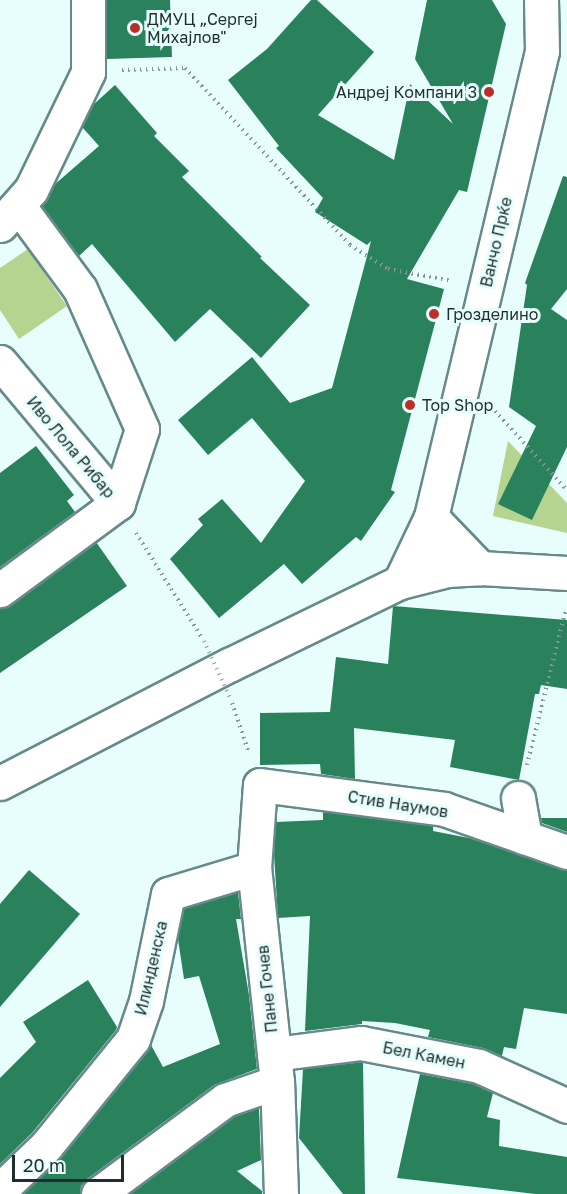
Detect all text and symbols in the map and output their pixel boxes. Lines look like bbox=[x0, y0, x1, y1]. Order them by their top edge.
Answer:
place label: ДМУЦ „Сергеј Михајлов" bbox=[147, 9, 258, 47]
marker: ДМУЦ „Сергеј Михајлов" bbox=[128, 21, 142, 35]
place label: Андреј Компани 3 bbox=[336, 82, 477, 102]
marker: Андреј Компани 3 bbox=[482, 85, 496, 99]
street label: Ванчо Прќе bbox=[476, 195, 516, 289]
place label: Грозделино bbox=[446, 304, 538, 324]
marker: Грозделино bbox=[427, 307, 441, 321]
street label: Иво Лола Рибар bbox=[23, 392, 119, 502]
place label: Top Shop bbox=[422, 395, 493, 415]
marker: Top Shop bbox=[403, 398, 417, 412]
street label: Стив Наумов bbox=[346, 787, 450, 821]
street label: Илинденска bbox=[131, 919, 171, 1017]
street label: Пане Гочев bbox=[253, 944, 281, 1034]
street label: Бел Камен bbox=[381, 1038, 467, 1072]
scale bar bbox=[15, 1143, 128, 1181]
text: 20 m bbox=[23, 1154, 65, 1176]

